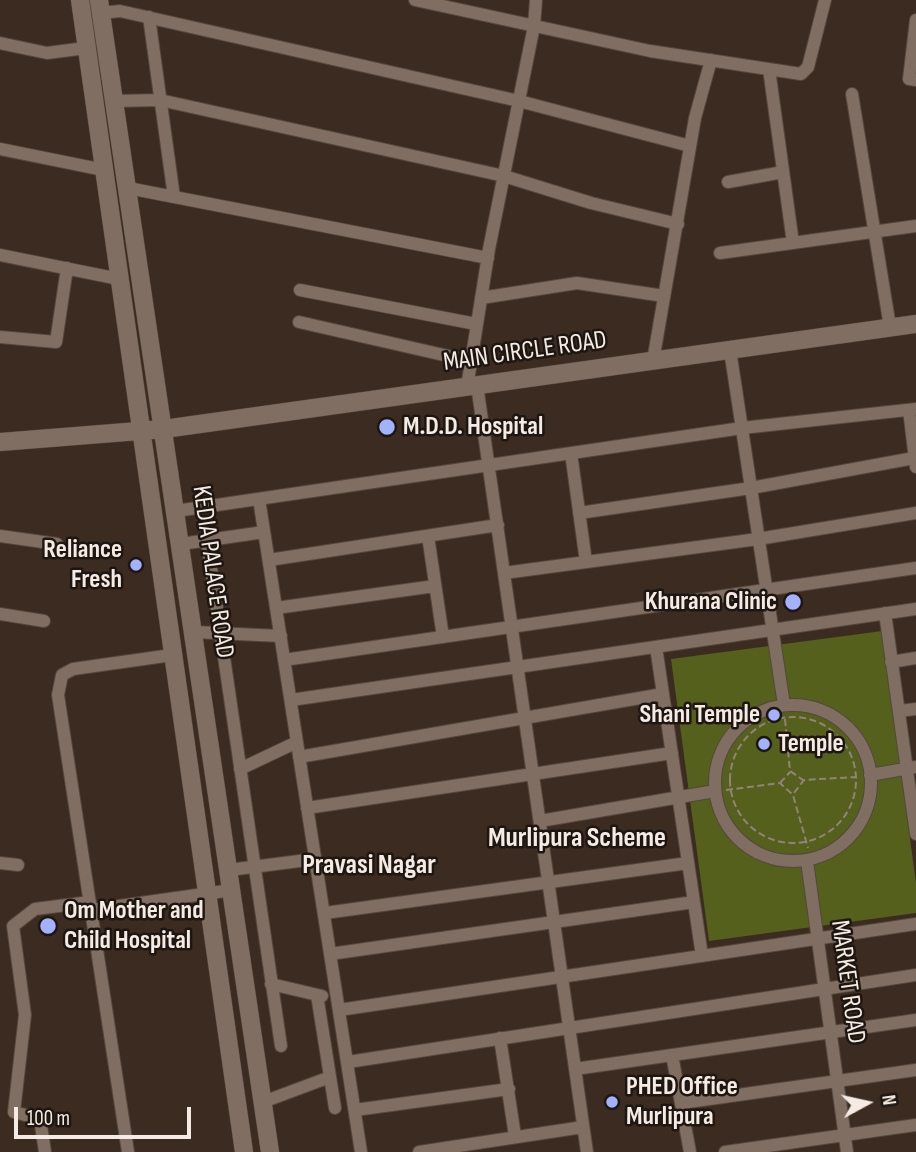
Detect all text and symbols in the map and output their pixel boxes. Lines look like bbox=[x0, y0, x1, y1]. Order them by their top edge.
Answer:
street label: MAIN CIRCLE ROAD bbox=[441, 325, 609, 379]
place label: M.D.D. Hospital bbox=[403, 411, 543, 443]
marker: M.D.D. Hospital bbox=[377, 417, 397, 437]
street label: KEDIA PALACE ROAD bbox=[184, 484, 240, 660]
place label: Reliance Fresh bbox=[43, 534, 122, 596]
marker: Reliance Fresh bbox=[128, 557, 144, 573]
place label: Khurana Clinic bbox=[645, 586, 777, 618]
marker: Khurana Clinic bbox=[783, 592, 803, 612]
place label: Shani Temple bbox=[639, 699, 760, 731]
marker: Shani Temple bbox=[766, 707, 782, 723]
place label: Temple bbox=[778, 728, 844, 760]
marker: Temple bbox=[756, 736, 772, 752]
district label: Murlipura Scheme bbox=[488, 822, 666, 856]
district label: Pravasi Nagar bbox=[302, 849, 436, 883]
place label: Om Mother and Child Hospital bbox=[64, 895, 203, 956]
marker: Om Mother and Child Hospital bbox=[38, 916, 58, 936]
street label: MARKET ROAD bbox=[823, 918, 871, 1046]
north arrow bbox=[832, 1068, 902, 1138]
place label: PHED Office Murlipura bbox=[626, 1071, 738, 1132]
scale bar bbox=[18, 1092, 194, 1136]
text: N bbox=[876, 1093, 900, 1107]
marker: PHED Office Murlipura bbox=[604, 1094, 620, 1110]
text: 100 m bbox=[27, 1106, 70, 1131]

